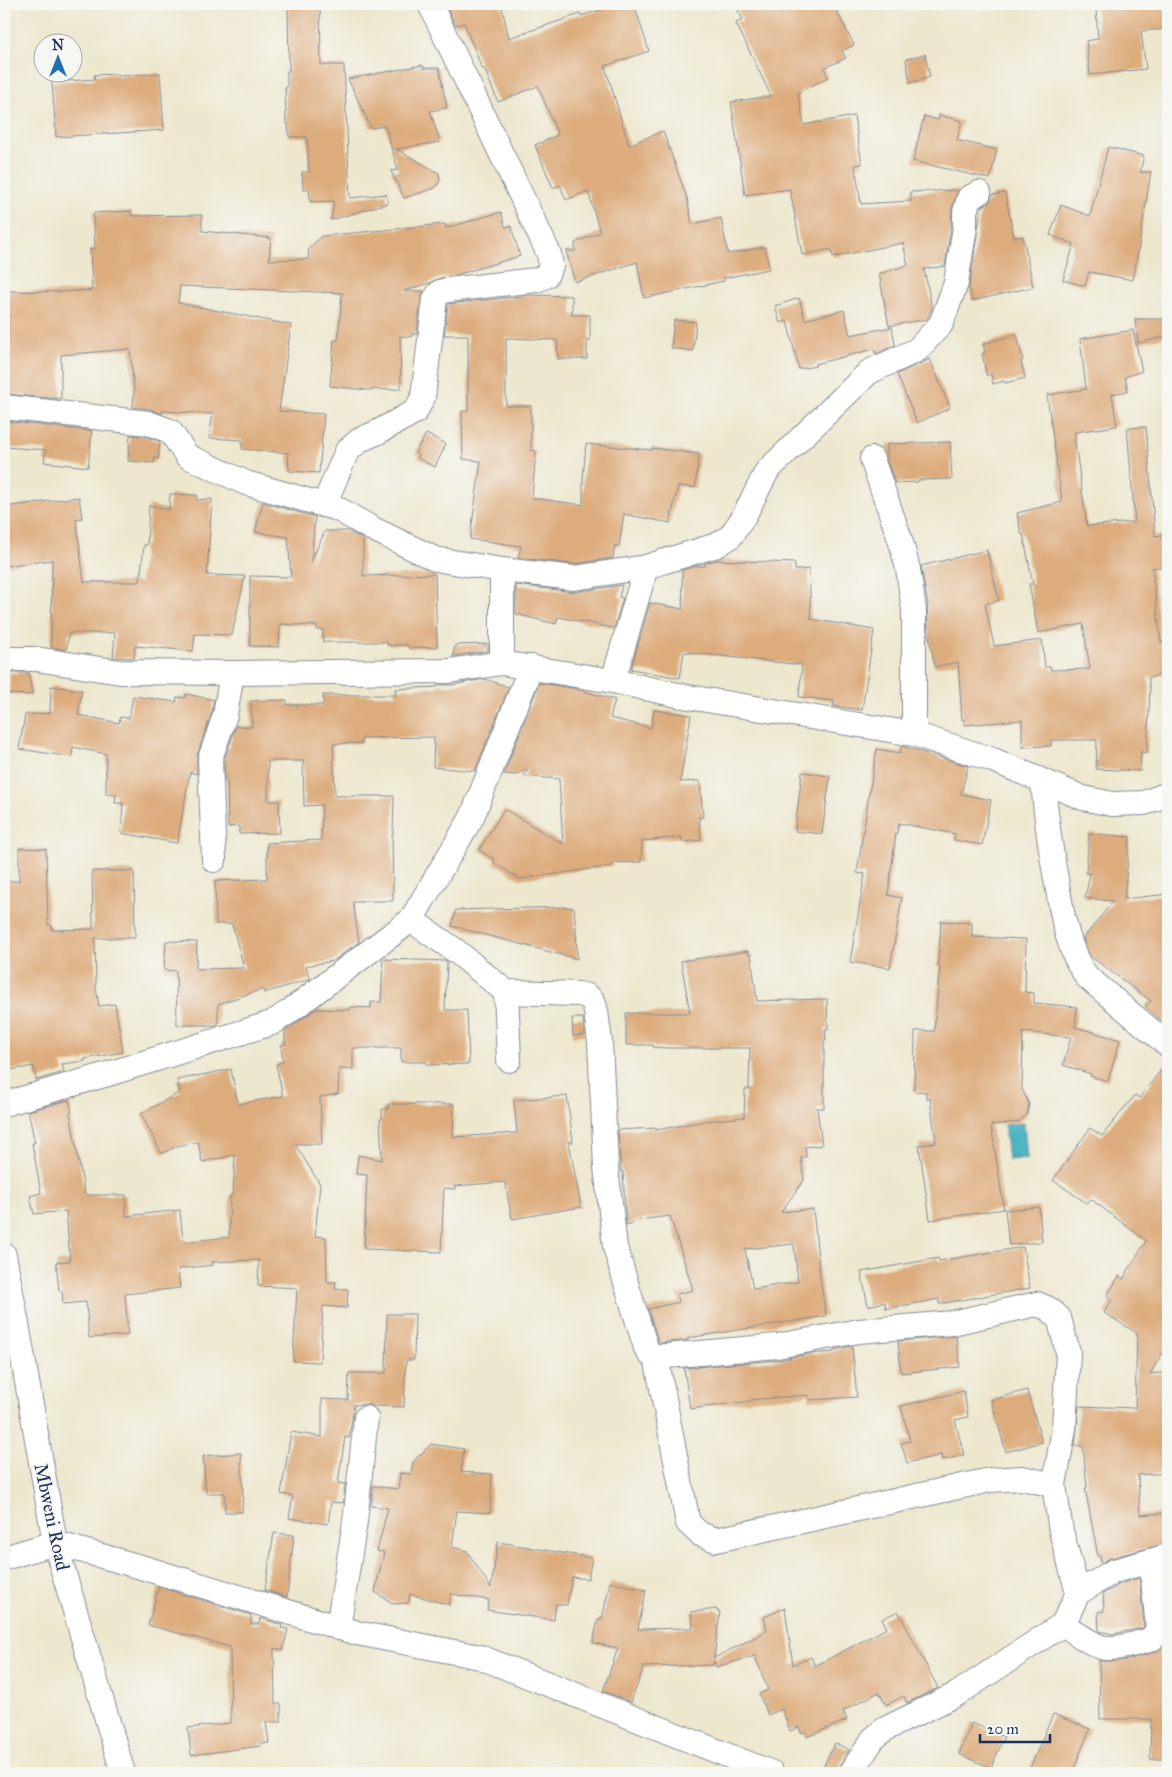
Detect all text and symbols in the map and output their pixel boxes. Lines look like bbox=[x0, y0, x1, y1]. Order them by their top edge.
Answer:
north arrow bbox=[32, 32, 82, 82]
text: N bbox=[52, 37, 64, 54]
street label: Mbweni Road bbox=[29, 1461, 75, 1573]
scale bar bbox=[980, 1712, 1050, 1744]
text: 20 m bbox=[987, 1720, 1019, 1738]

